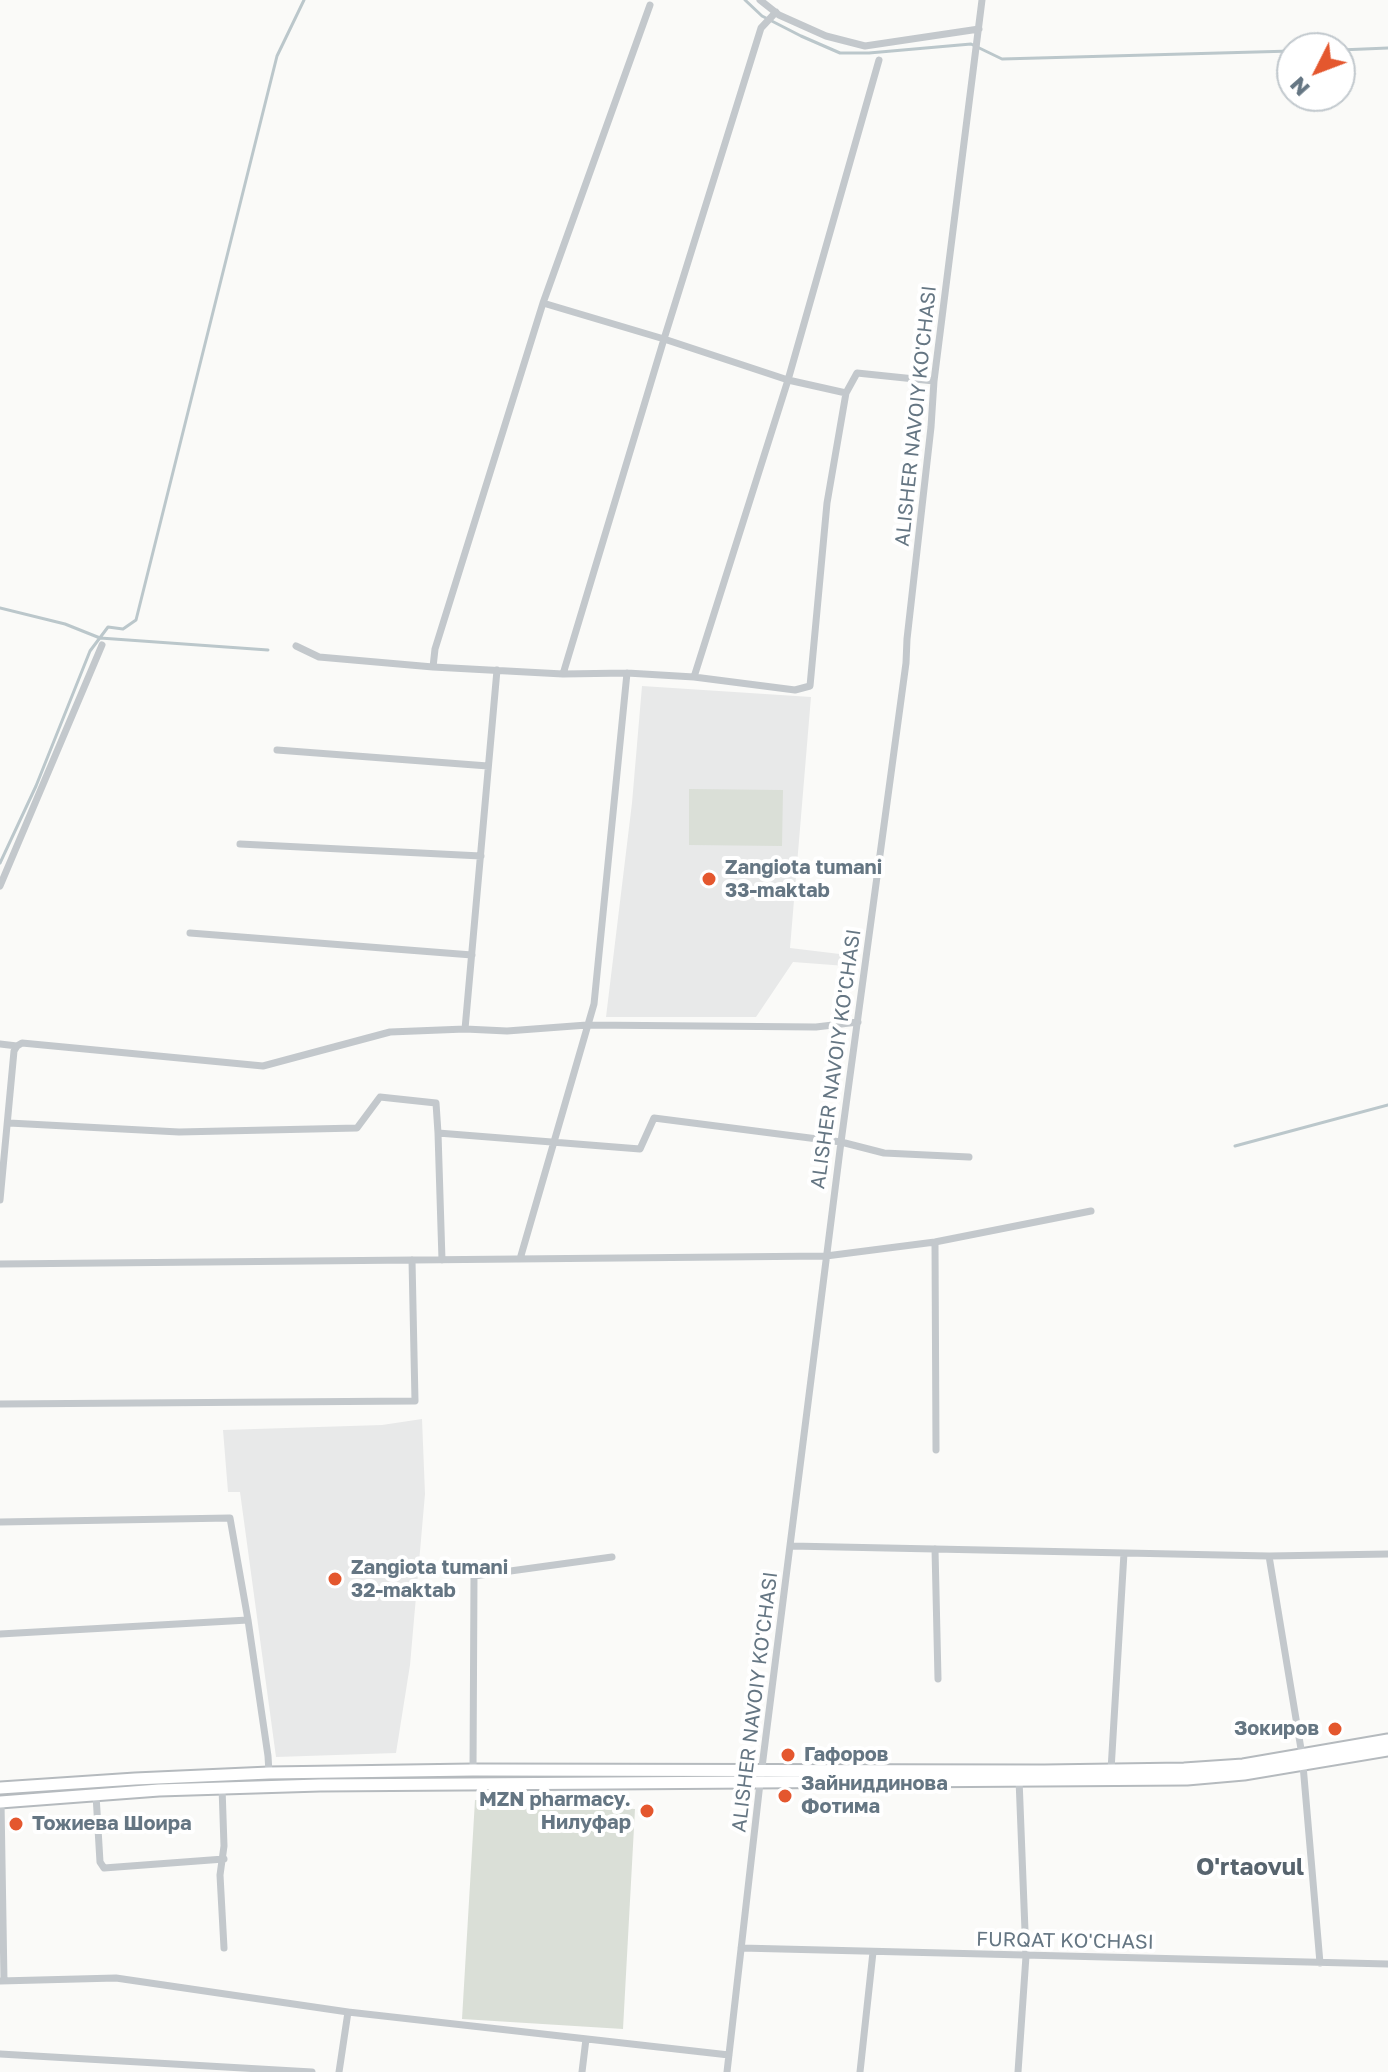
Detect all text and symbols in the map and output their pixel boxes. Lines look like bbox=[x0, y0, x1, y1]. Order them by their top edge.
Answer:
north arrow bbox=[1276, 32, 1356, 112]
text: N bbox=[1284, 72, 1315, 102]
street label: ALISHER NAVOIY KO'CHASI bbox=[890, 284, 942, 548]
place label: Zangiota tumani 33-maktab bbox=[725, 856, 882, 903]
marker: Zangiota tumani 33-maktab bbox=[700, 870, 718, 888]
street label: ALISHER NAVOIY KO'CHASI bbox=[806, 927, 866, 1191]
place label: Zangiota tumani 32-maktab bbox=[351, 1556, 508, 1603]
marker: Zangiota tumani 32-maktab bbox=[326, 1570, 344, 1588]
street label: ALISHER NAVOIY KO'CHASI bbox=[727, 1570, 783, 1834]
place label: Зокиров bbox=[1234, 1717, 1319, 1741]
marker: Зокиров bbox=[1326, 1720, 1344, 1738]
place label: Гафоров bbox=[804, 1743, 888, 1767]
marker: Гафоров bbox=[779, 1746, 797, 1764]
place label: Зайниддинова Фотима bbox=[801, 1772, 948, 1819]
marker: Зайниддинова Фотима bbox=[776, 1787, 794, 1805]
place label: MZN pharmacy. Нилуфар bbox=[479, 1788, 631, 1835]
marker: MZN pharmacy. Нилуфар bbox=[638, 1802, 656, 1820]
place label: Тожиева Шоира bbox=[32, 1812, 192, 1836]
marker: Тожиева Шоира bbox=[7, 1815, 25, 1833]
district label: O'rtaovul bbox=[1196, 1853, 1304, 1881]
street label: FURQAT KO'CHASI bbox=[976, 1927, 1154, 1955]

